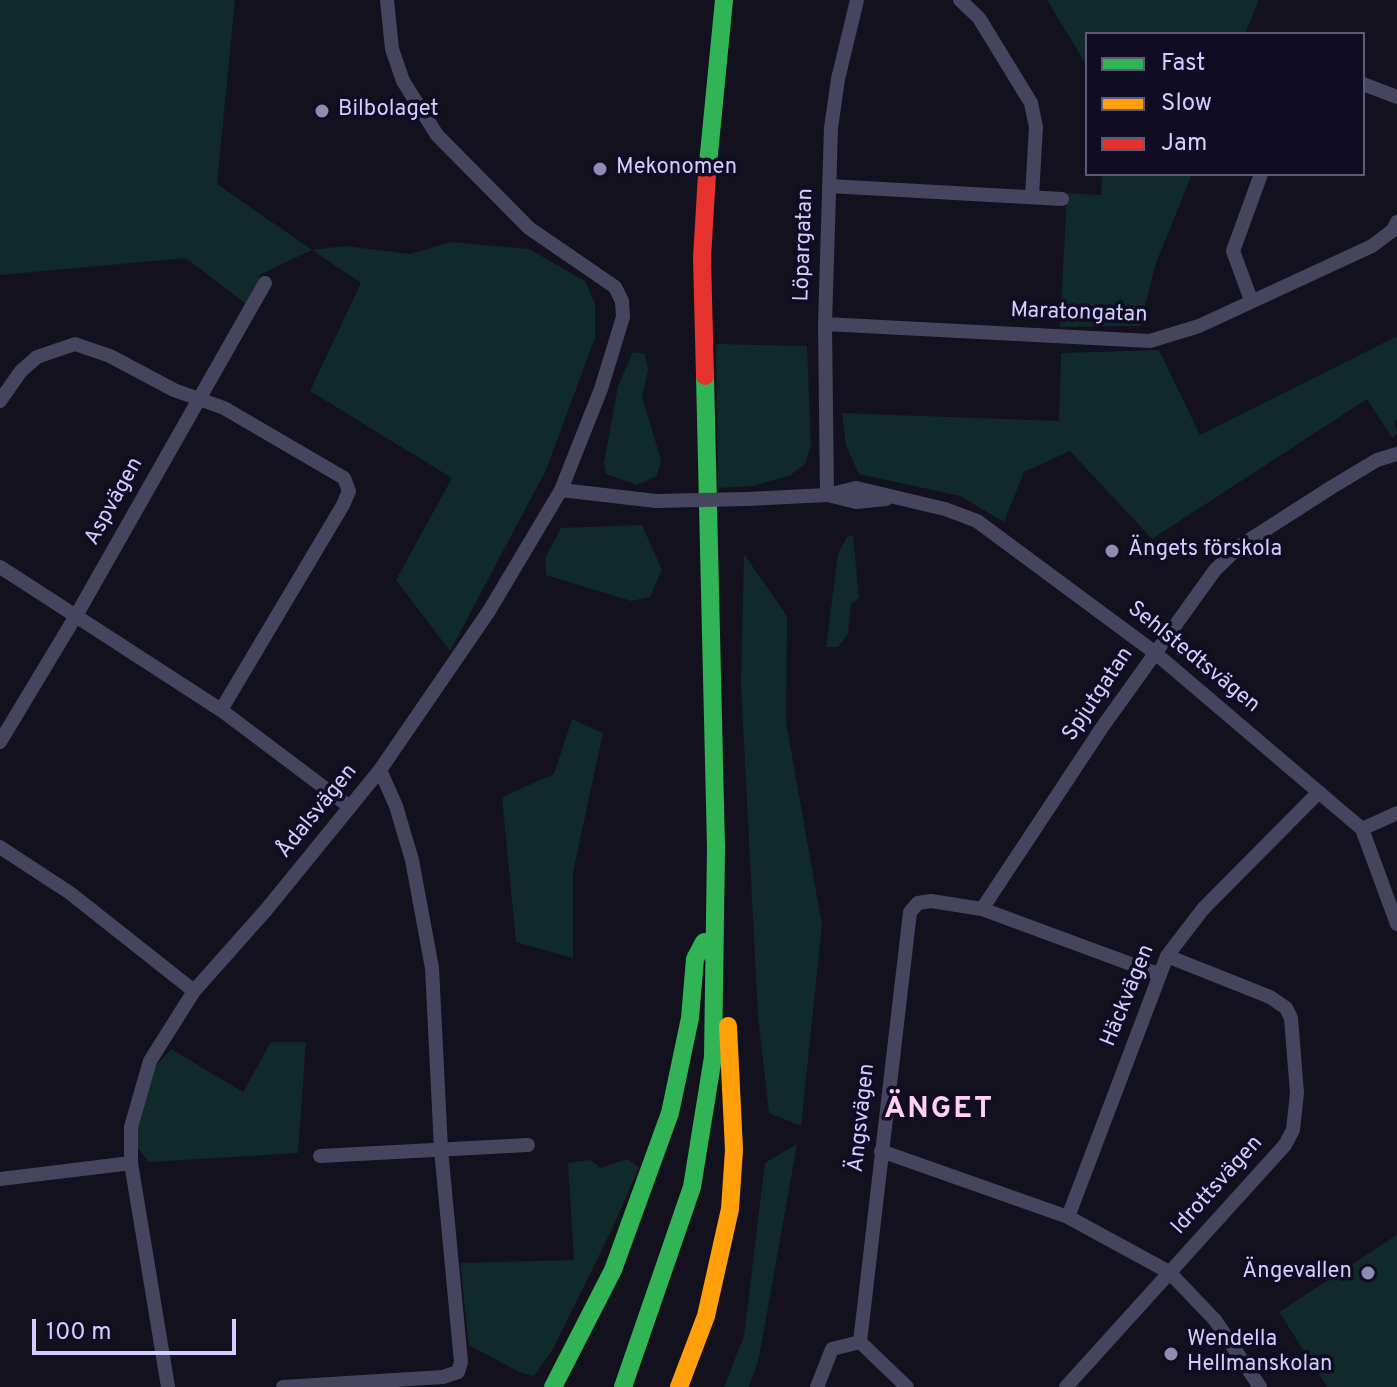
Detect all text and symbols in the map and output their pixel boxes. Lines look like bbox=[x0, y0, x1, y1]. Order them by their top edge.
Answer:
legend bbox=[1085, 32, 1365, 176]
text: Fast bbox=[1161, 49, 1205, 79]
text: Slow bbox=[1161, 89, 1212, 119]
place label: Bilbolaget bbox=[338, 98, 439, 124]
marker: Bilbolaget bbox=[313, 102, 331, 120]
text: Jam bbox=[1161, 129, 1207, 159]
place label: Mekonomen bbox=[616, 156, 737, 182]
marker: Mekonomen bbox=[591, 160, 609, 178]
street label: Löpargatan bbox=[790, 188, 820, 302]
street label: Maratongatan bbox=[1010, 298, 1148, 330]
street label: Aspvägen bbox=[80, 453, 150, 551]
place label: Ängets förskola bbox=[1128, 538, 1282, 564]
marker: Ängets förskola bbox=[1103, 542, 1121, 560]
street label: Sehlstedtsvägen bbox=[1121, 597, 1265, 719]
street label: Spjutgatan bbox=[1058, 643, 1140, 747]
street label: Ådalsvägen bbox=[272, 760, 364, 864]
street label: Häckvägen bbox=[1097, 941, 1161, 1051]
street label: Ängsvägen bbox=[844, 1062, 882, 1174]
district label: ÄNGET bbox=[884, 1093, 994, 1129]
street label: Idrottsvägen bbox=[1167, 1131, 1269, 1241]
place label: Ängevallen bbox=[1242, 1260, 1352, 1286]
marker: Ängevallen bbox=[1359, 1264, 1377, 1282]
scale bar bbox=[36, 1303, 240, 1353]
text: 100 m bbox=[46, 1318, 112, 1348]
place label: Wendella Hellmanskolan bbox=[1187, 1328, 1332, 1380]
marker: Wendella Hellmanskolan bbox=[1162, 1345, 1180, 1363]

